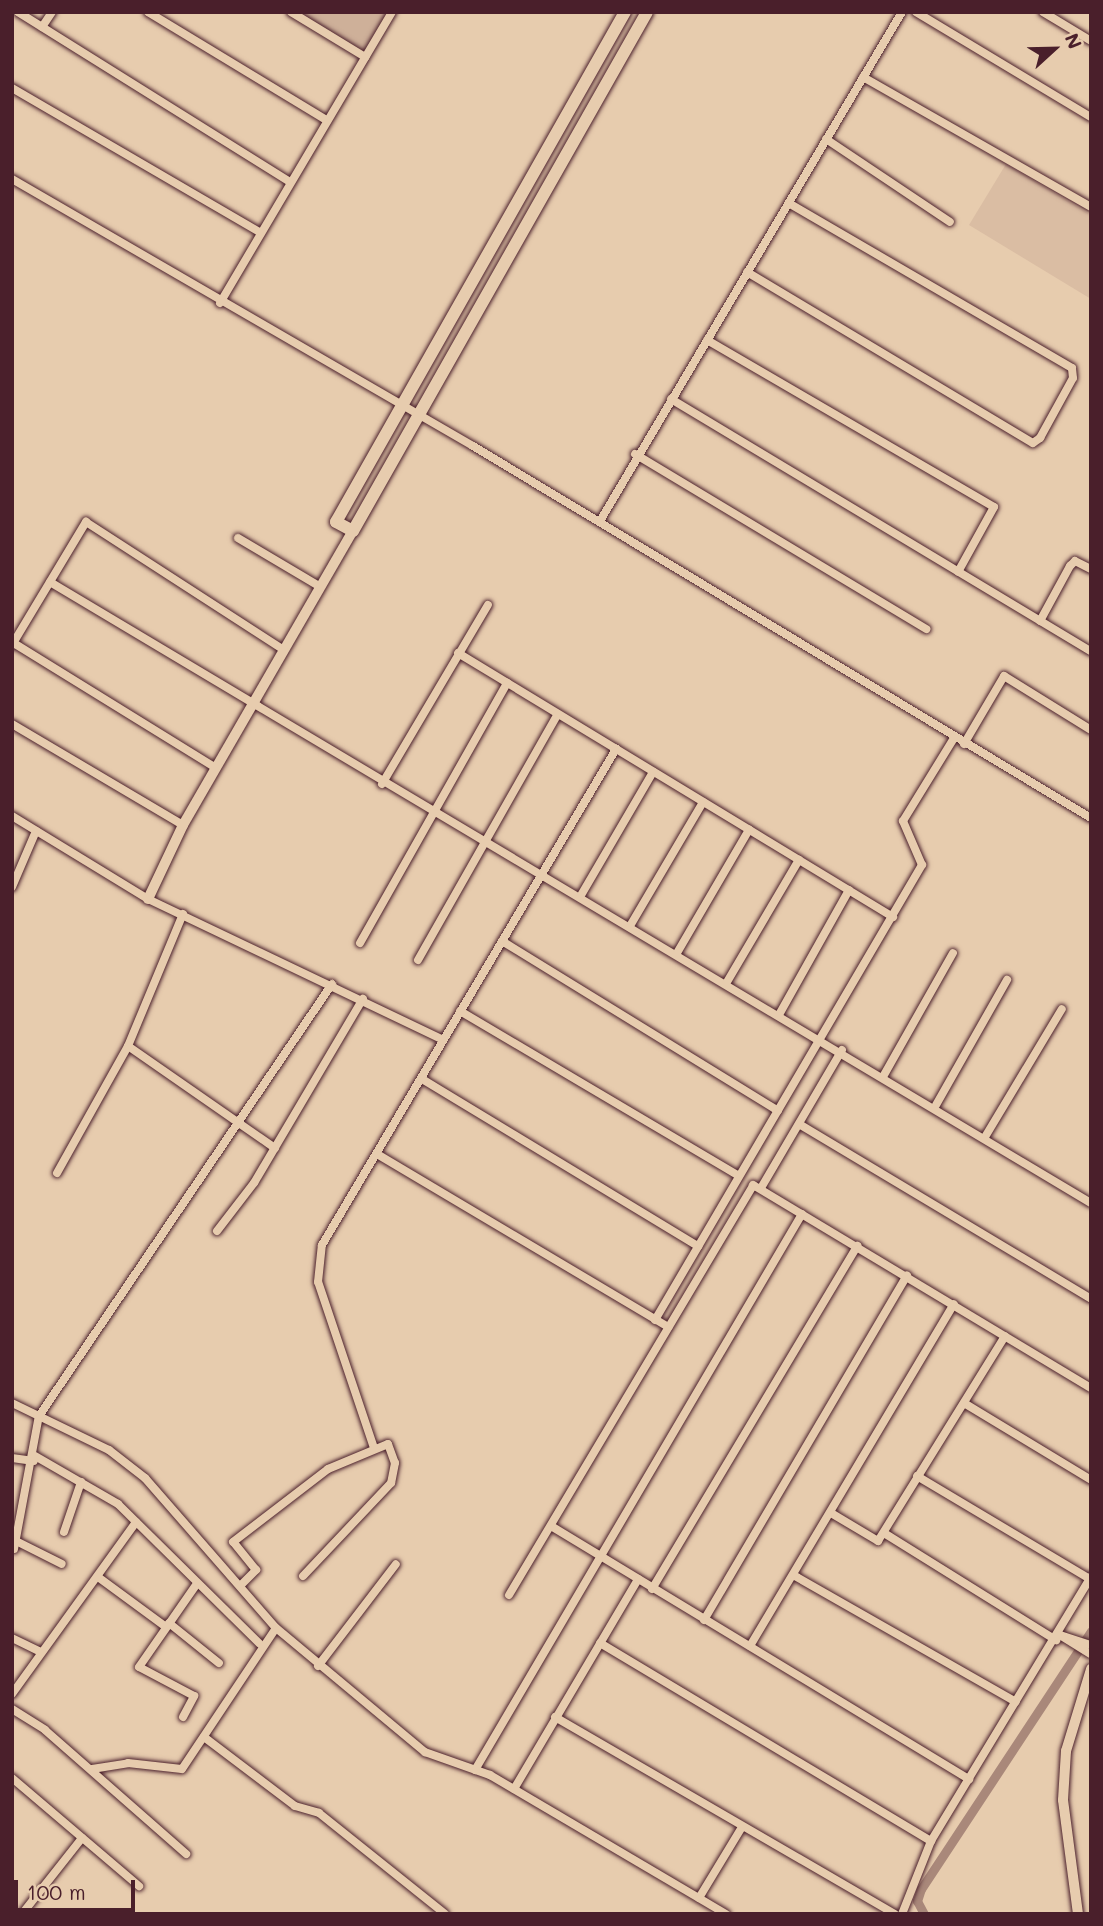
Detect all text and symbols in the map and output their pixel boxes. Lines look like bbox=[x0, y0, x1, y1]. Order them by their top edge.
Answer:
north arrow bbox=[1019, 14, 1089, 84]
text: N bbox=[1060, 30, 1088, 52]
scale bar bbox=[18, 1867, 138, 1911]
text: 100 m bbox=[27, 1878, 86, 1905]

